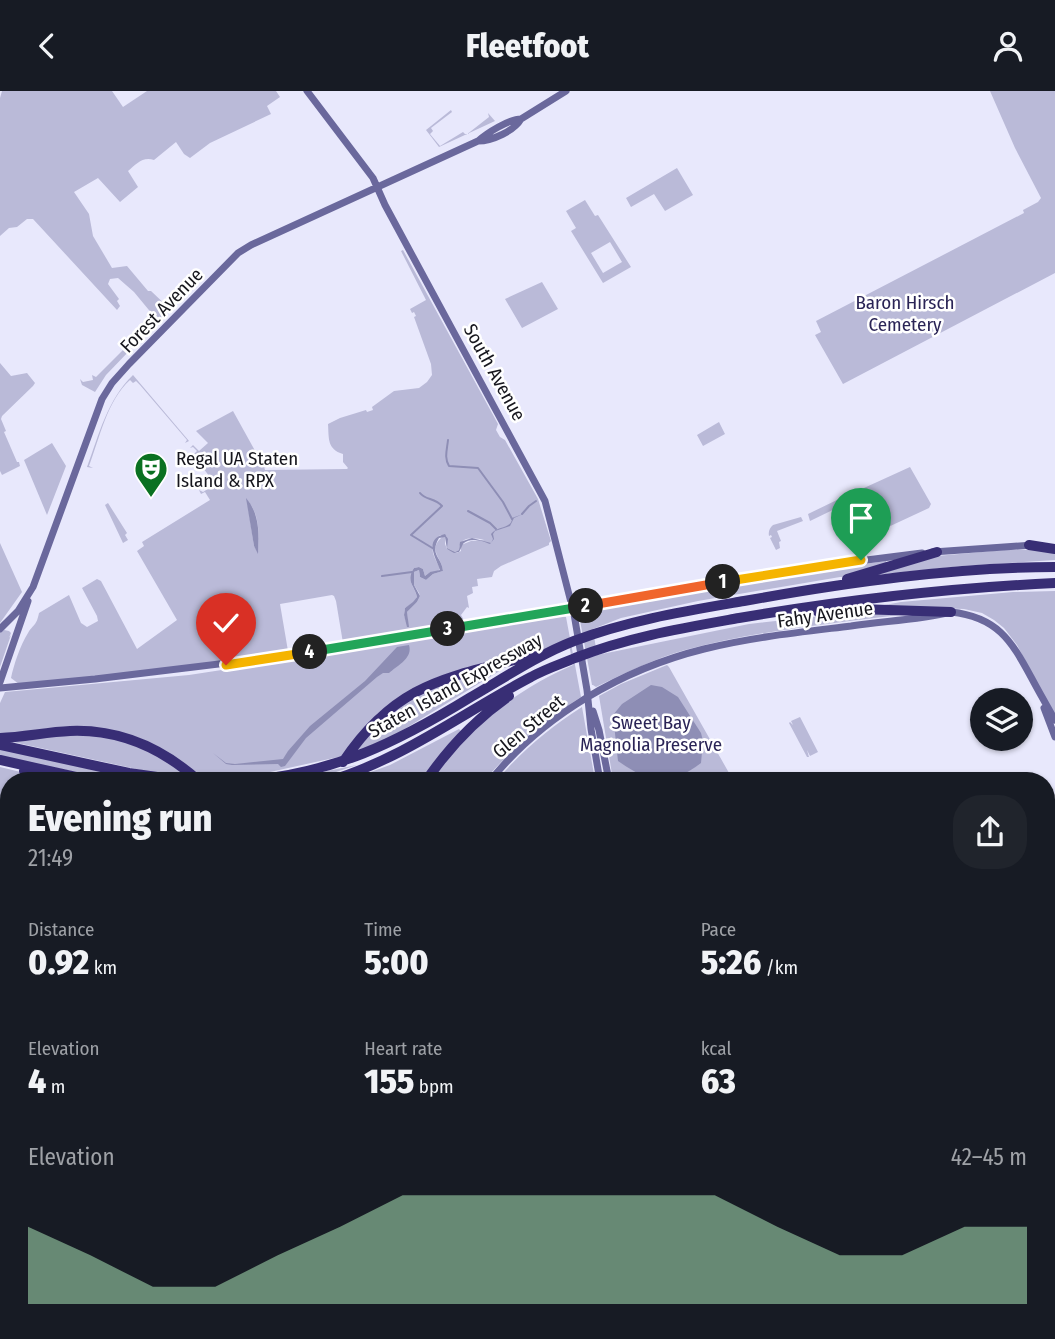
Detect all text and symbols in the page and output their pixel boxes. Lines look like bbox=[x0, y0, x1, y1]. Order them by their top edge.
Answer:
icon: back bbox=[28, 27, 66, 65]
text: Fleetfoot bbox=[466, 27, 589, 65]
icon: person bbox=[989, 27, 1027, 65]
street label: Forest Avenue bbox=[115, 263, 208, 358]
park label: Baron Hirsch Cemetery bbox=[855, 291, 955, 336]
street label: South Avenue bbox=[459, 320, 531, 425]
place label: Regal UA Staten Island & RPX bbox=[176, 447, 298, 492]
theatre icon: Regal UA Staten Island & RPX bbox=[132, 450, 170, 499]
pin bbox=[831, 488, 891, 560]
icon: arrive bbox=[842, 499, 880, 537]
pin: 1 bbox=[706, 565, 740, 599]
text: 1 bbox=[718, 570, 727, 593]
pin: 2 bbox=[568, 589, 604, 623]
pin bbox=[196, 593, 256, 665]
text: 2 bbox=[581, 594, 590, 617]
street label: Fahy Avenue bbox=[776, 596, 874, 633]
icon: check bbox=[207, 604, 245, 642]
pin: 3 bbox=[430, 611, 466, 647]
text: 3 bbox=[443, 617, 452, 640]
street label: Staten Island Expressway bbox=[364, 628, 547, 743]
pin: 4 bbox=[292, 635, 328, 669]
text: 4 bbox=[305, 640, 314, 663]
map controls bbox=[970, 688, 1033, 751]
button: layers bbox=[970, 688, 1033, 751]
street label: Glen Street bbox=[488, 689, 569, 763]
park label: Sweet Bay Magnolia Preserve bbox=[580, 711, 722, 756]
text: Evening run bbox=[28, 795, 212, 841]
button: share bbox=[953, 795, 1027, 869]
text: 21:49 bbox=[28, 844, 73, 872]
text: Distance bbox=[28, 918, 95, 941]
text: Time bbox=[364, 918, 402, 941]
text: Pace bbox=[701, 918, 736, 941]
text: 0.92 bbox=[28, 941, 89, 983]
text: 5:00 bbox=[364, 941, 429, 983]
text: 5:26 bbox=[701, 941, 761, 983]
text: km bbox=[89, 956, 117, 979]
text: /km bbox=[761, 956, 798, 979]
text: Elevation bbox=[28, 1037, 100, 1060]
text: Heart rate bbox=[364, 1037, 442, 1060]
text: kcal bbox=[701, 1037, 731, 1060]
text: 4 bbox=[28, 1060, 46, 1102]
text: 155 bbox=[364, 1060, 414, 1102]
text: 63 bbox=[701, 1060, 736, 1102]
text: m bbox=[46, 1075, 65, 1098]
text: bpm bbox=[414, 1075, 454, 1098]
text: Elevation bbox=[28, 1143, 115, 1171]
text: 42–45 m bbox=[951, 1143, 1027, 1171]

